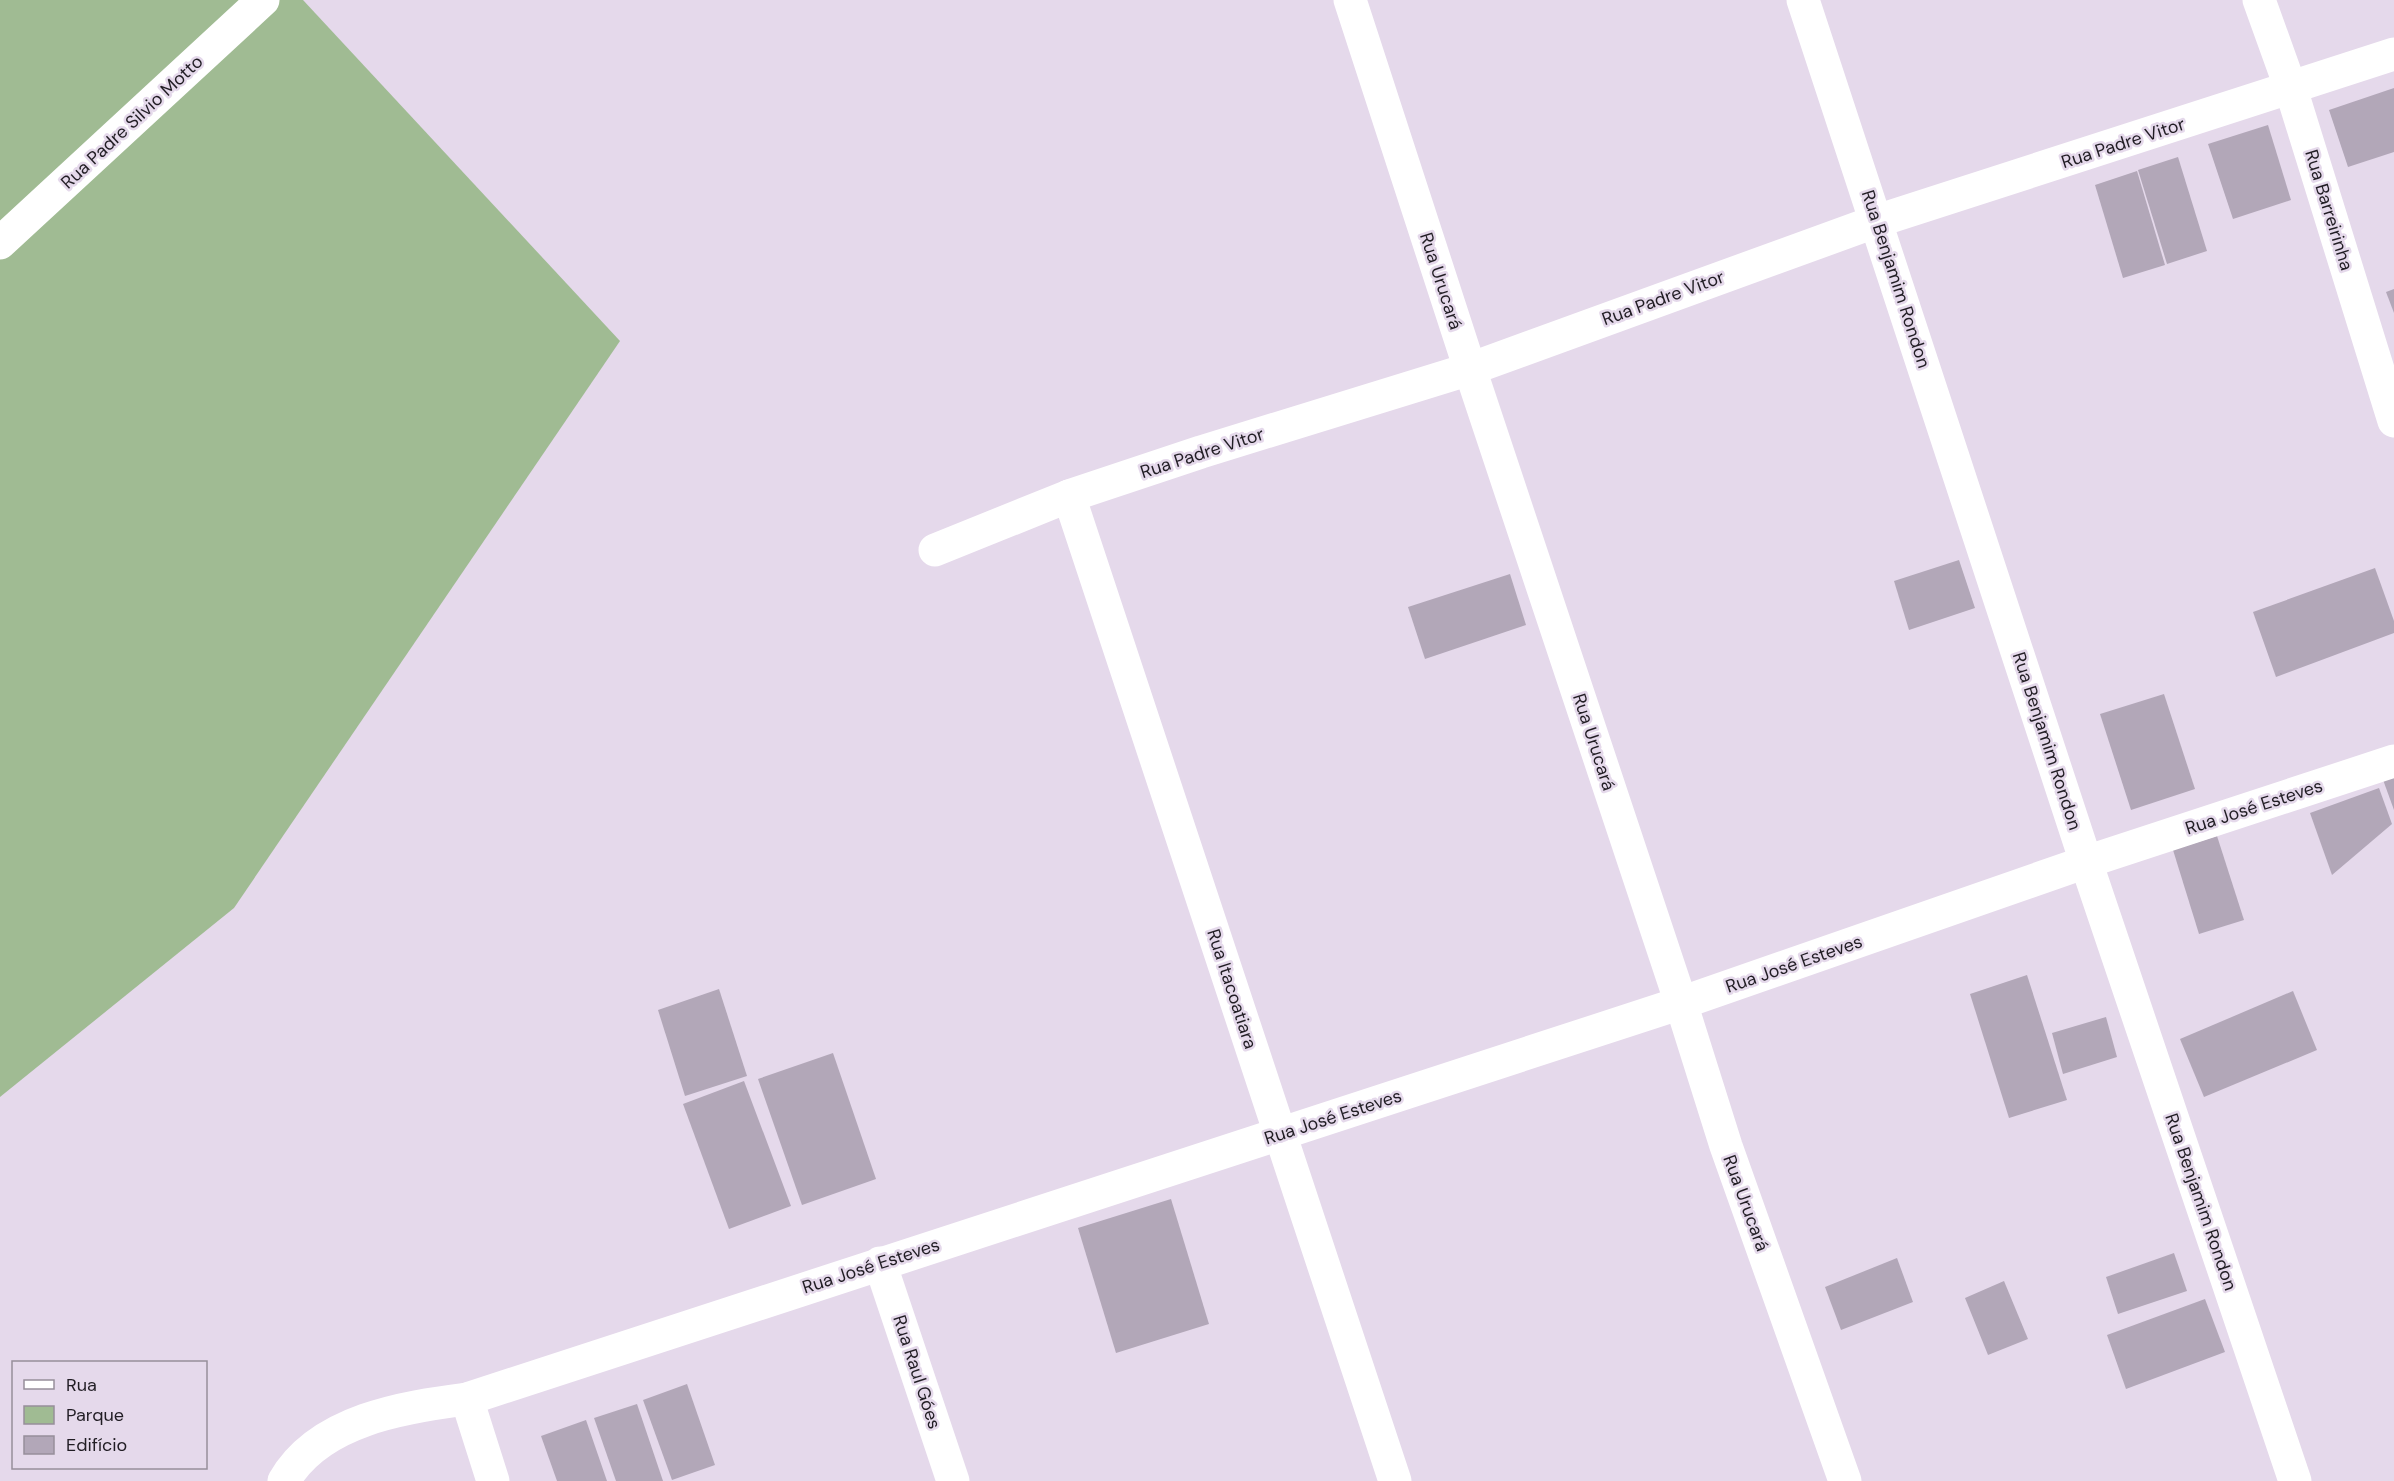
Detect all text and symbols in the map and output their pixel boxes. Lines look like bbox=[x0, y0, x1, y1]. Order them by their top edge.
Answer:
street label: Rua Padre Silvio Motto bbox=[56, 50, 208, 194]
street label: Rua Padre Vitor bbox=[2058, 112, 2188, 174]
street label: Rua Barreirinha bbox=[2299, 147, 2359, 273]
street label: Rua Benjamim Rondon bbox=[1856, 187, 1936, 371]
street label: Rua Urucará bbox=[1414, 229, 1468, 333]
street label: Rua Padre Vitor bbox=[1599, 265, 1728, 331]
street label: Rua Padre Vitor bbox=[1137, 422, 1267, 484]
street label: Rua Benjamim Rondon bbox=[2007, 649, 2087, 833]
street label: Rua Urucará bbox=[1567, 690, 1621, 794]
street label: Rua José Esteves bbox=[2182, 773, 2326, 841]
street label: Rua Itacoatiara bbox=[1201, 926, 1263, 1052]
street label: Rua José Esteves bbox=[1722, 929, 1866, 999]
street label: Rua José Esteves bbox=[1261, 1083, 1405, 1151]
street label: Rua Benjamim Rondon bbox=[2159, 1110, 2243, 1294]
street label: Rua Urucará bbox=[1717, 1151, 1775, 1255]
street label: Rua José Esteves bbox=[799, 1232, 943, 1300]
street label: Rua Raul Góes bbox=[887, 1312, 947, 1432]
legend bbox=[12, 1361, 207, 1469]
text: Rua bbox=[66, 1373, 97, 1397]
text: Parque bbox=[66, 1403, 124, 1427]
text: Edifício bbox=[66, 1433, 127, 1457]

